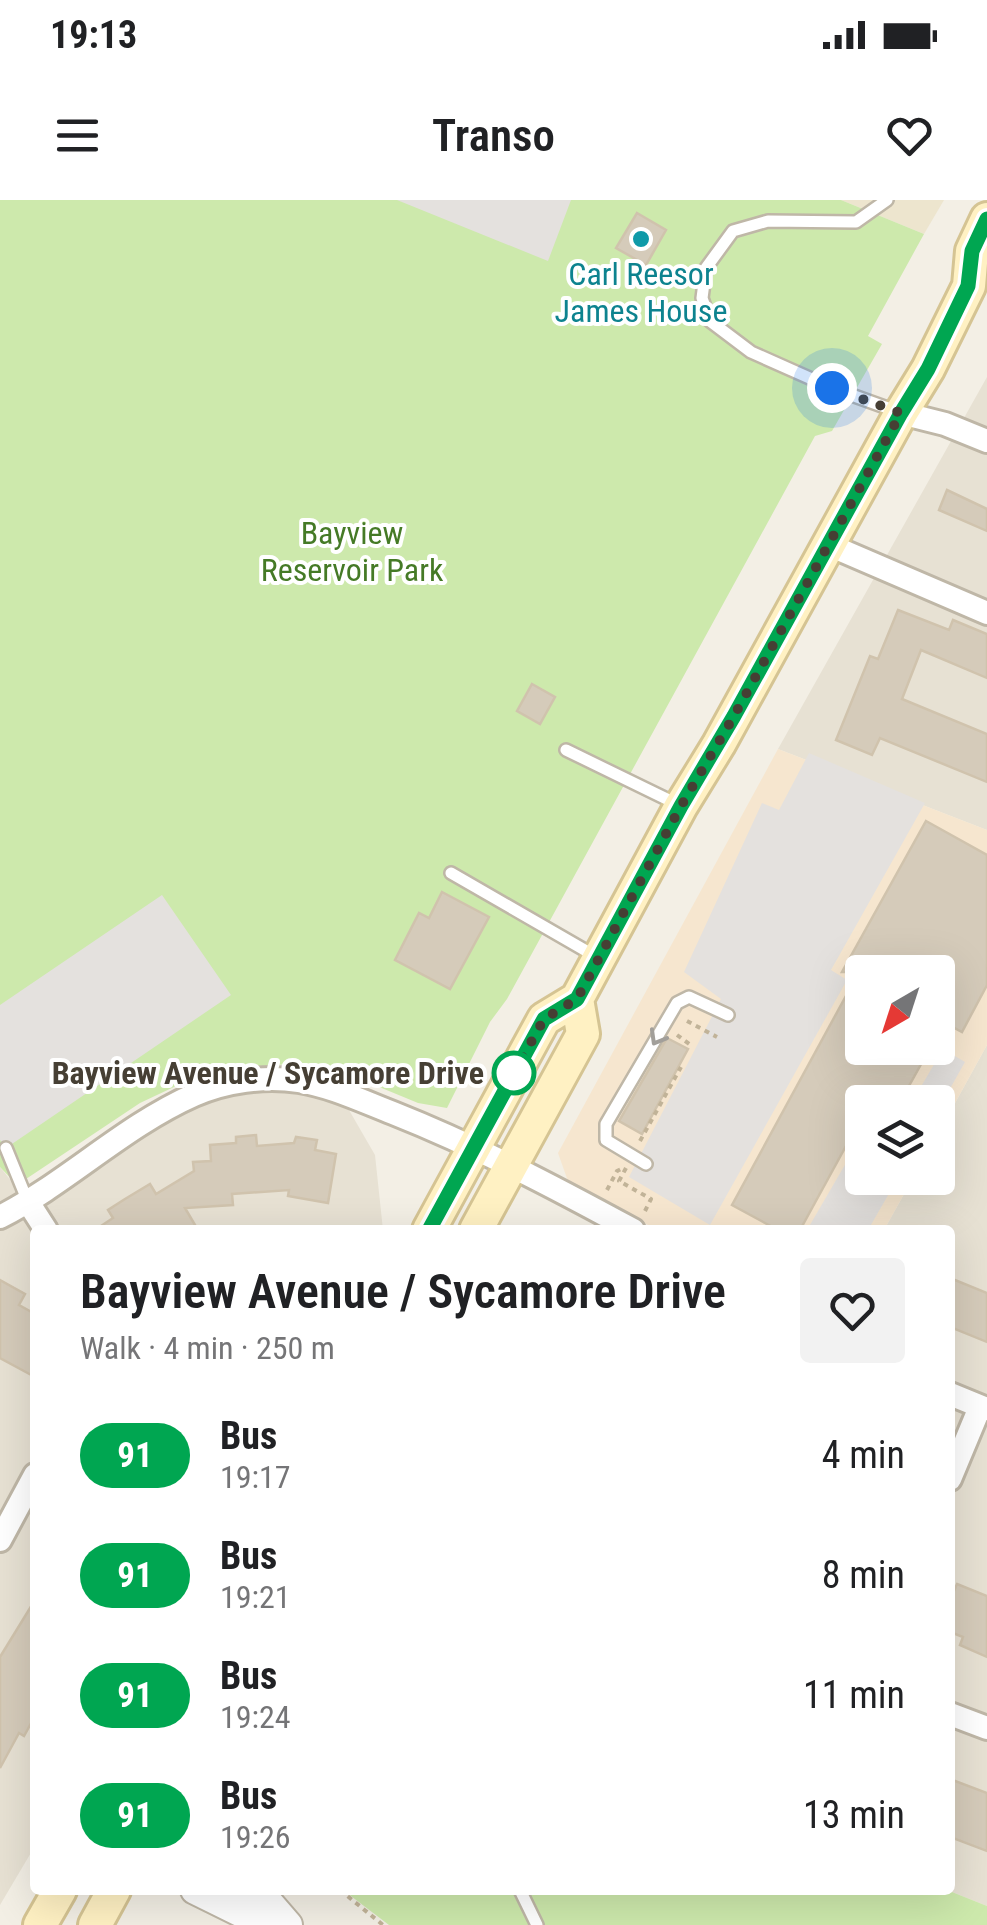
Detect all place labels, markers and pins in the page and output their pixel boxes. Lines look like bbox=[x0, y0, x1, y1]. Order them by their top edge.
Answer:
marker: Carl Reesor James House bbox=[630, 228, 652, 250]
place label: Carl Reesor James House bbox=[555, 255, 727, 330]
marker: Bayview Avenue / Sycamore Drive bbox=[493, 1052, 535, 1094]
place label: Bayview Avenue / Sycamore Drive bbox=[52, 1054, 484, 1092]

